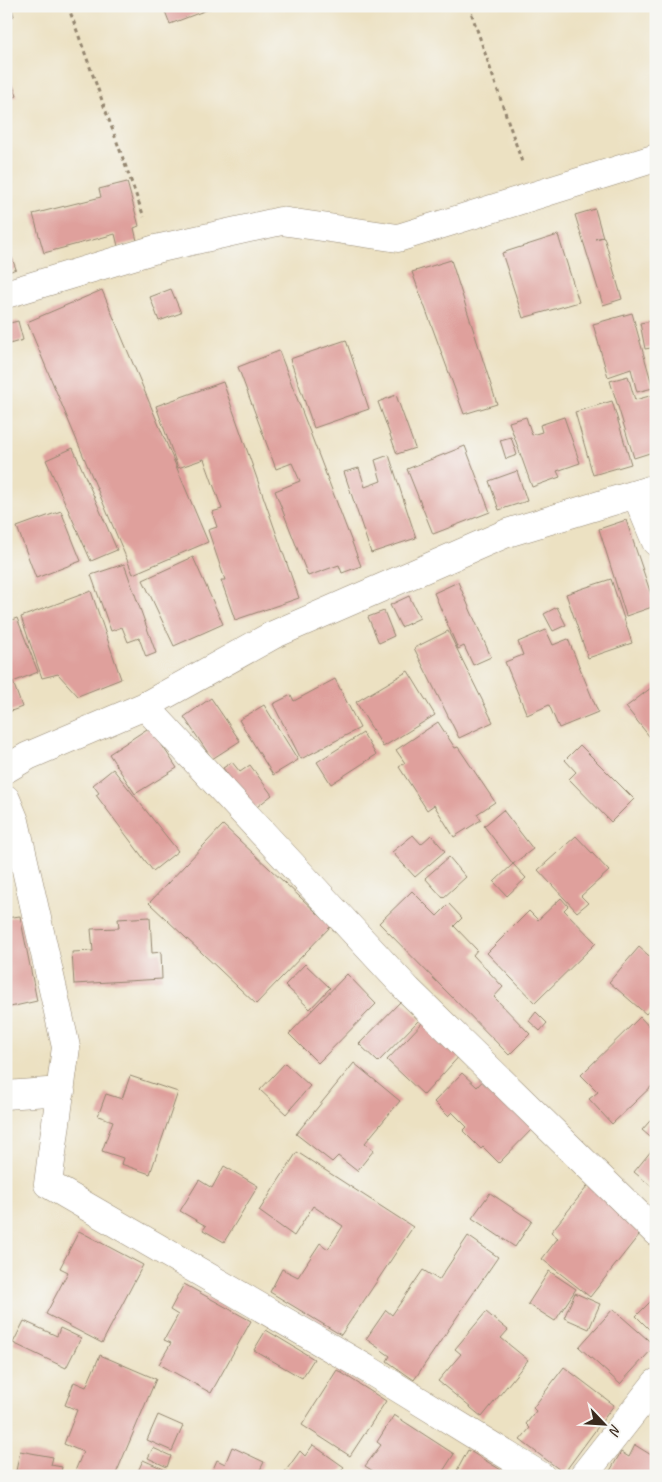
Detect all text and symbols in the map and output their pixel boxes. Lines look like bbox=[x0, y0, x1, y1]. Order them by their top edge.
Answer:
north arrow bbox=[580, 1400, 630, 1450]
text: N bbox=[605, 1422, 625, 1439]

